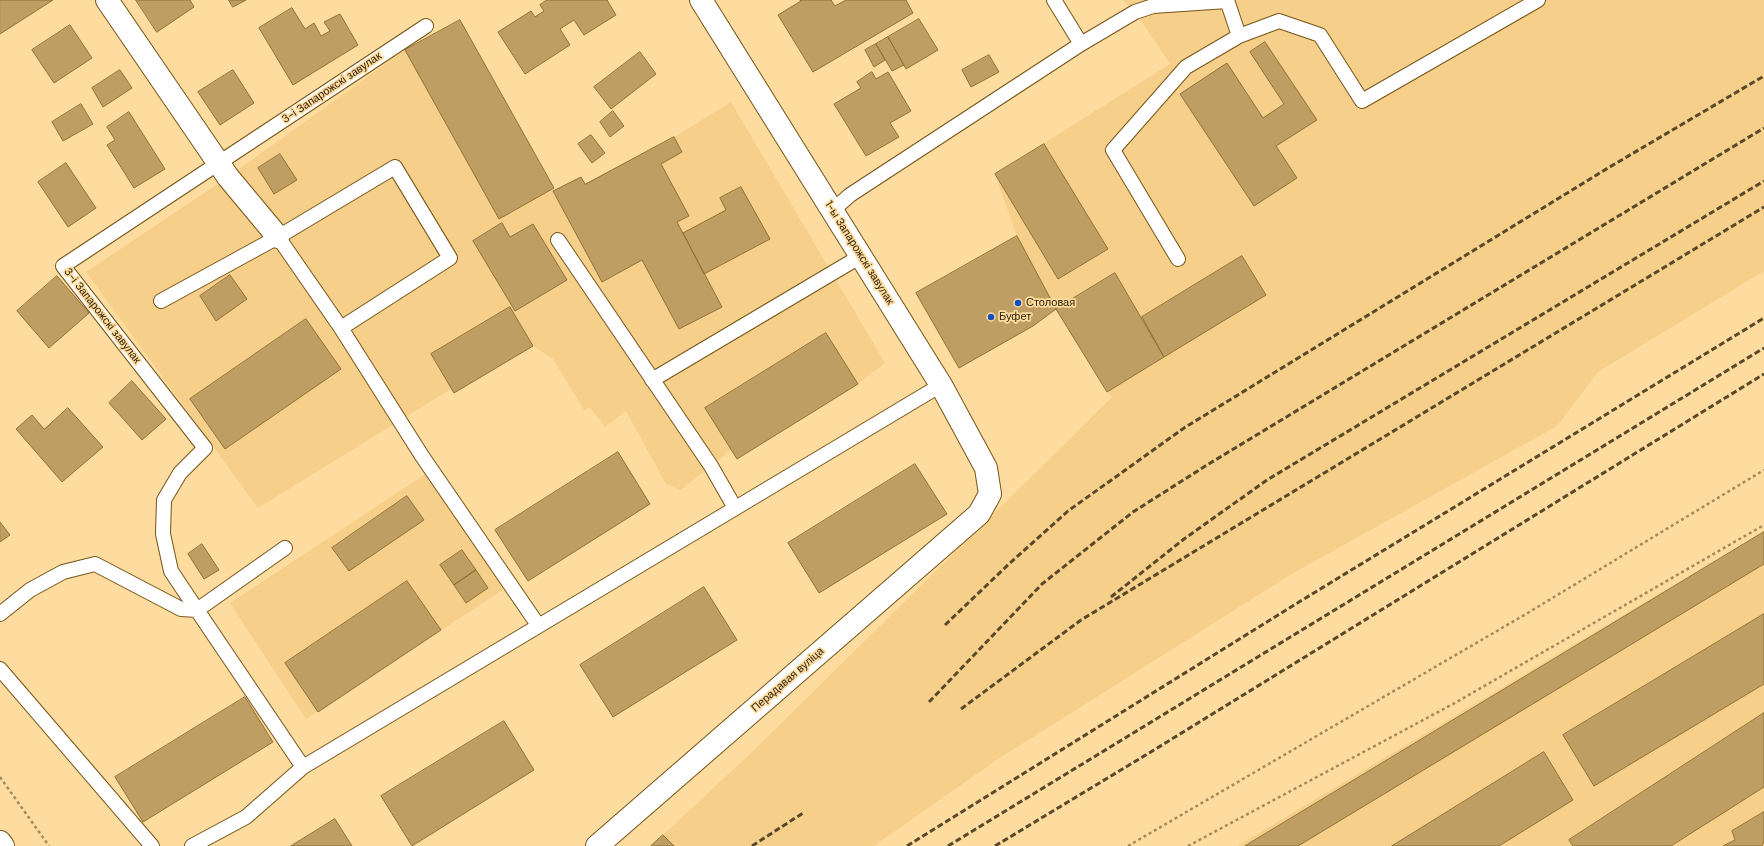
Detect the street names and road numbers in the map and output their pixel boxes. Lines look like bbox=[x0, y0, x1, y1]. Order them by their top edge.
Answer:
street label: 3-і Запарожскі завулак bbox=[280, 50, 384, 126]
street label: 1-ы Запарожскі завулак bbox=[822, 199, 896, 307]
street label: 3-і Запарожскі завулак bbox=[61, 266, 143, 366]
street label: Перадавая вуліца bbox=[749, 645, 827, 715]

